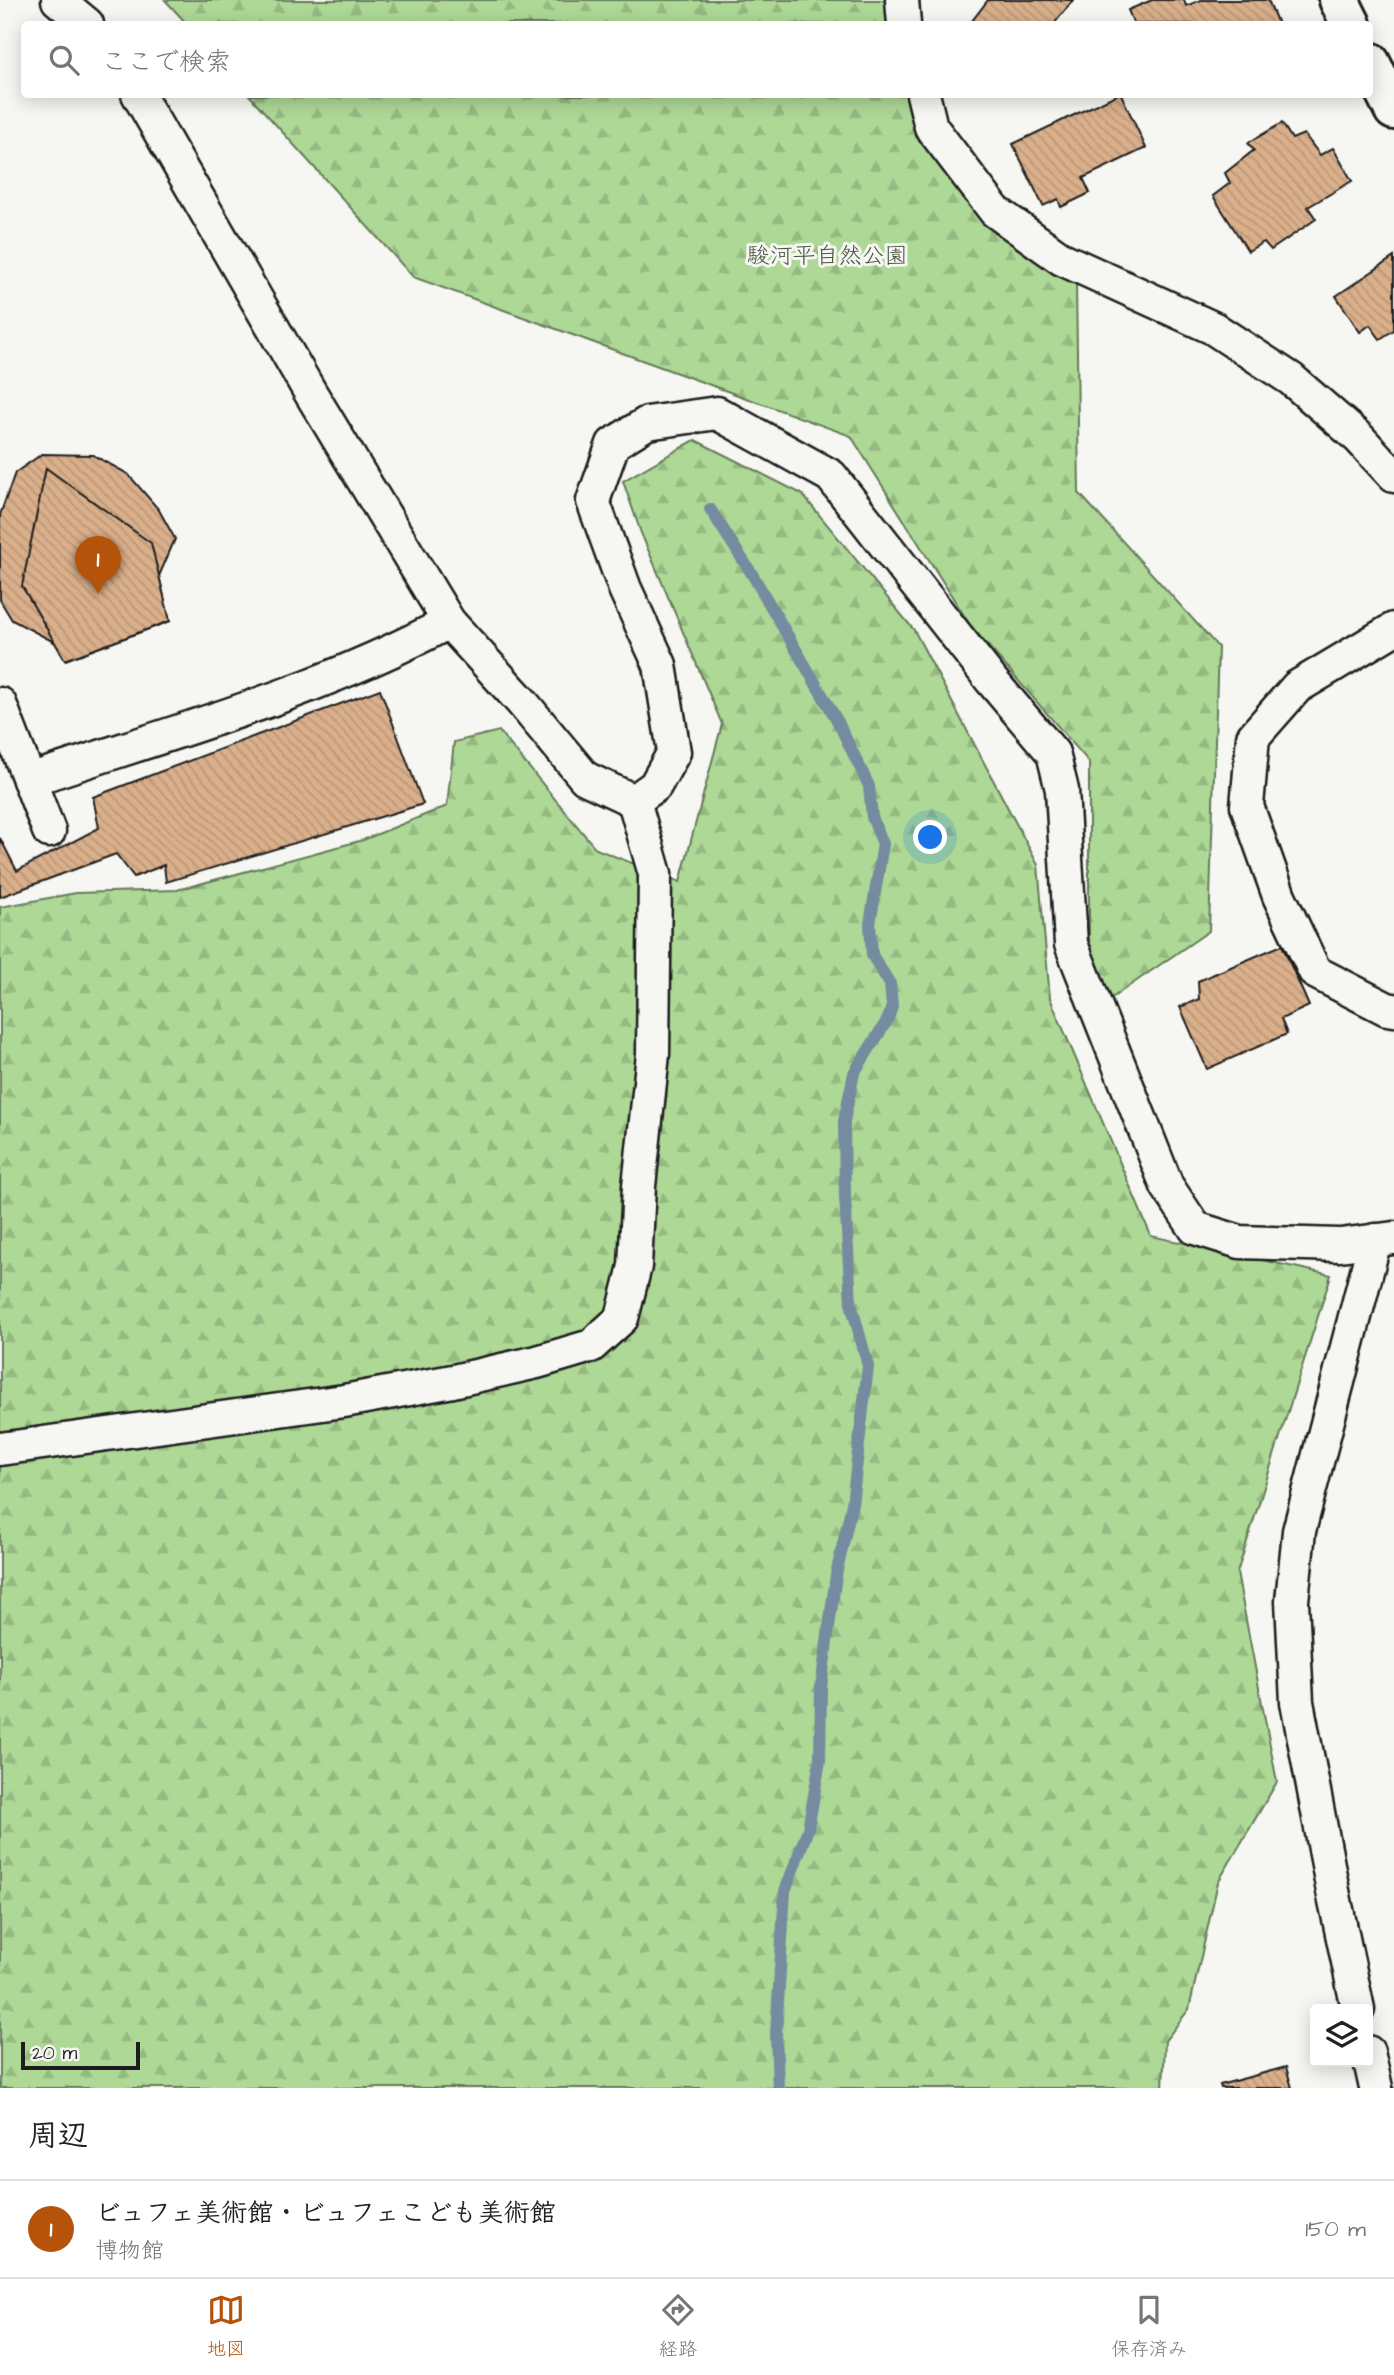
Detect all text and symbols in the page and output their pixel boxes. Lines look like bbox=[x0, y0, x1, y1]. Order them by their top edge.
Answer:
search box bbox=[21, 21, 1373, 98]
icon: search bbox=[45, 41, 83, 79]
text: ここで検索 bbox=[101, 44, 231, 80]
park label: 駿河平自然公園 bbox=[747, 240, 908, 272]
pin: 1 bbox=[75, 536, 121, 594]
your location bbox=[913, 820, 947, 854]
map controls bbox=[1310, 2004, 1373, 2067]
button: layers bbox=[1310, 2004, 1373, 2067]
scale bar bbox=[21, 2039, 140, 2071]
text: 20 m bbox=[32, 2040, 77, 2067]
text: 周辺 bbox=[28, 2115, 88, 2157]
text: ビュフェ美術館・ビュフェこども美術館 bbox=[95, 2195, 556, 2231]
text: 1 bbox=[50, 2213, 52, 2245]
text: 150 m bbox=[1305, 2213, 1366, 2245]
text: 博物館 bbox=[95, 2235, 164, 2267]
tab: 地図 bbox=[207, 2291, 245, 2363]
tab: 経路 bbox=[659, 2291, 697, 2363]
tab: 保存済み bbox=[1111, 2291, 1187, 2363]

